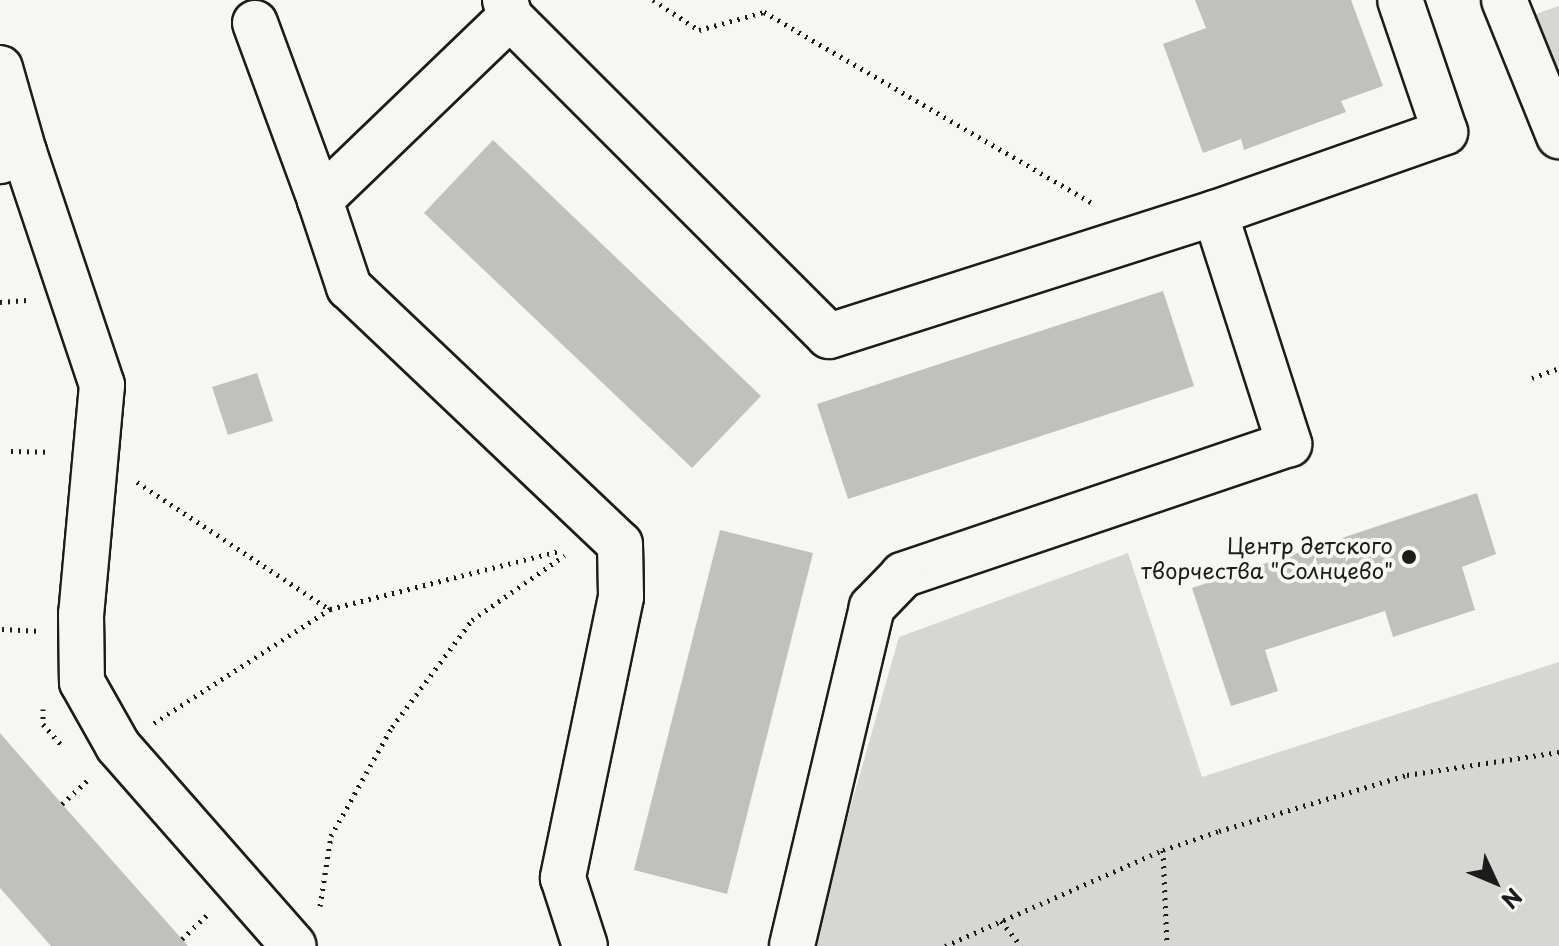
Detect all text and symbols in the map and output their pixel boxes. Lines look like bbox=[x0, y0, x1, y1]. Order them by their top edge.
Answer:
place label: Центр детского творчества "Солнцево" bbox=[1141, 531, 1393, 582]
marker: Центр детского творчества "Солнцево" bbox=[1400, 548, 1418, 566]
north arrow bbox=[1455, 842, 1535, 922]
text: N bbox=[1495, 881, 1531, 917]

